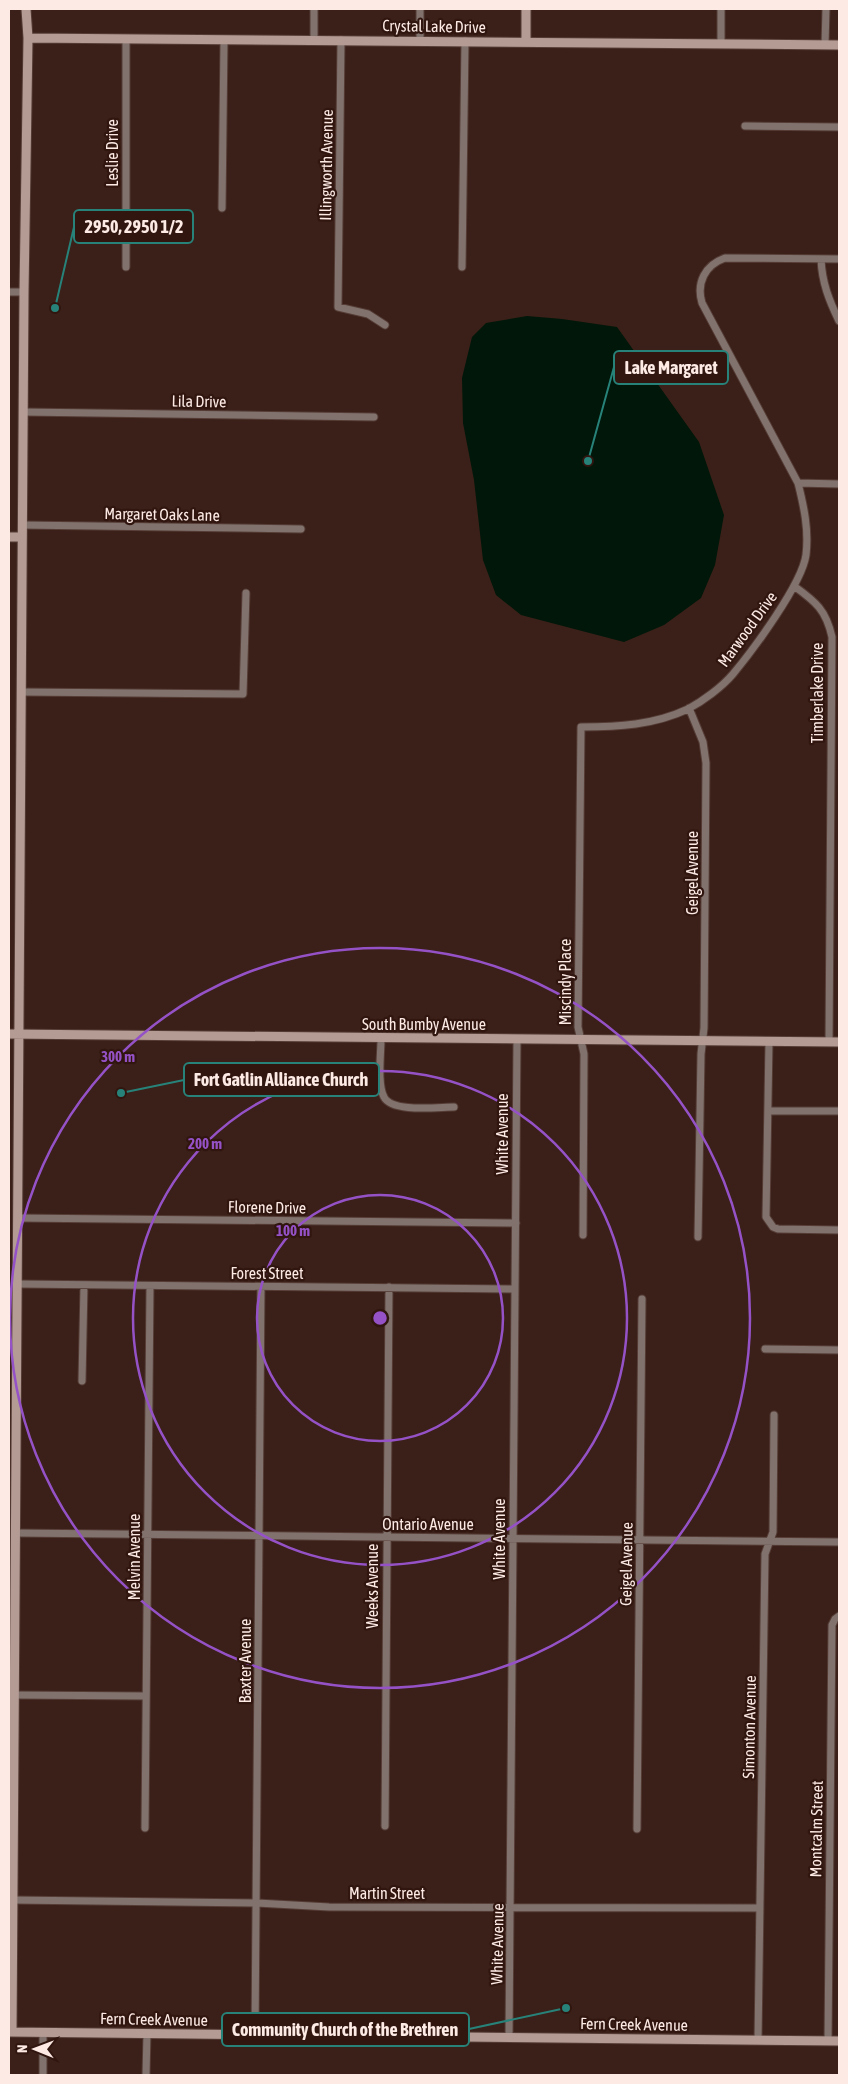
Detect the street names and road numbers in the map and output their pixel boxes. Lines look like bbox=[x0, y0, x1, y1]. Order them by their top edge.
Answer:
street label: Crystal Lake Drive bbox=[382, 16, 486, 37]
street label: Illingworth Avenue bbox=[316, 109, 337, 221]
street label: Leslie Drive bbox=[103, 119, 121, 187]
street label: Lila Drive bbox=[171, 392, 227, 410]
street label: Margaret Oaks Lane bbox=[104, 504, 220, 525]
street label: Marwood Drive bbox=[714, 588, 780, 670]
street label: Timberlake Drive bbox=[808, 643, 826, 743]
street label: Geigel Avenue bbox=[683, 831, 702, 915]
street label: Miscindy Place bbox=[556, 939, 575, 1025]
street label: South Bumby Avenue bbox=[362, 1015, 486, 1034]
street label: White Avenue bbox=[493, 1093, 511, 1175]
street label: Florene Drive bbox=[228, 1197, 306, 1217]
street label: Forest Street bbox=[230, 1264, 304, 1282]
street label: White Avenue bbox=[490, 1498, 508, 1580]
street label: Melvin Avenue bbox=[125, 1514, 143, 1600]
street label: Ontario Avenue bbox=[382, 1515, 474, 1533]
street label: Geigel Avenue bbox=[616, 1522, 637, 1606]
street label: Weeks Avenue bbox=[363, 1544, 381, 1628]
street label: Baxter Avenue bbox=[236, 1619, 254, 1703]
street label: Simonton Avenue bbox=[739, 1675, 759, 1779]
street label: Montcalm Street bbox=[806, 1780, 826, 1878]
street label: Martin Street bbox=[349, 1884, 425, 1902]
street label: White Avenue bbox=[487, 1903, 507, 1985]
street label: Fern Creek Avenue bbox=[100, 2009, 208, 2029]
street label: Fern Creek Avenue bbox=[580, 2014, 688, 2034]

